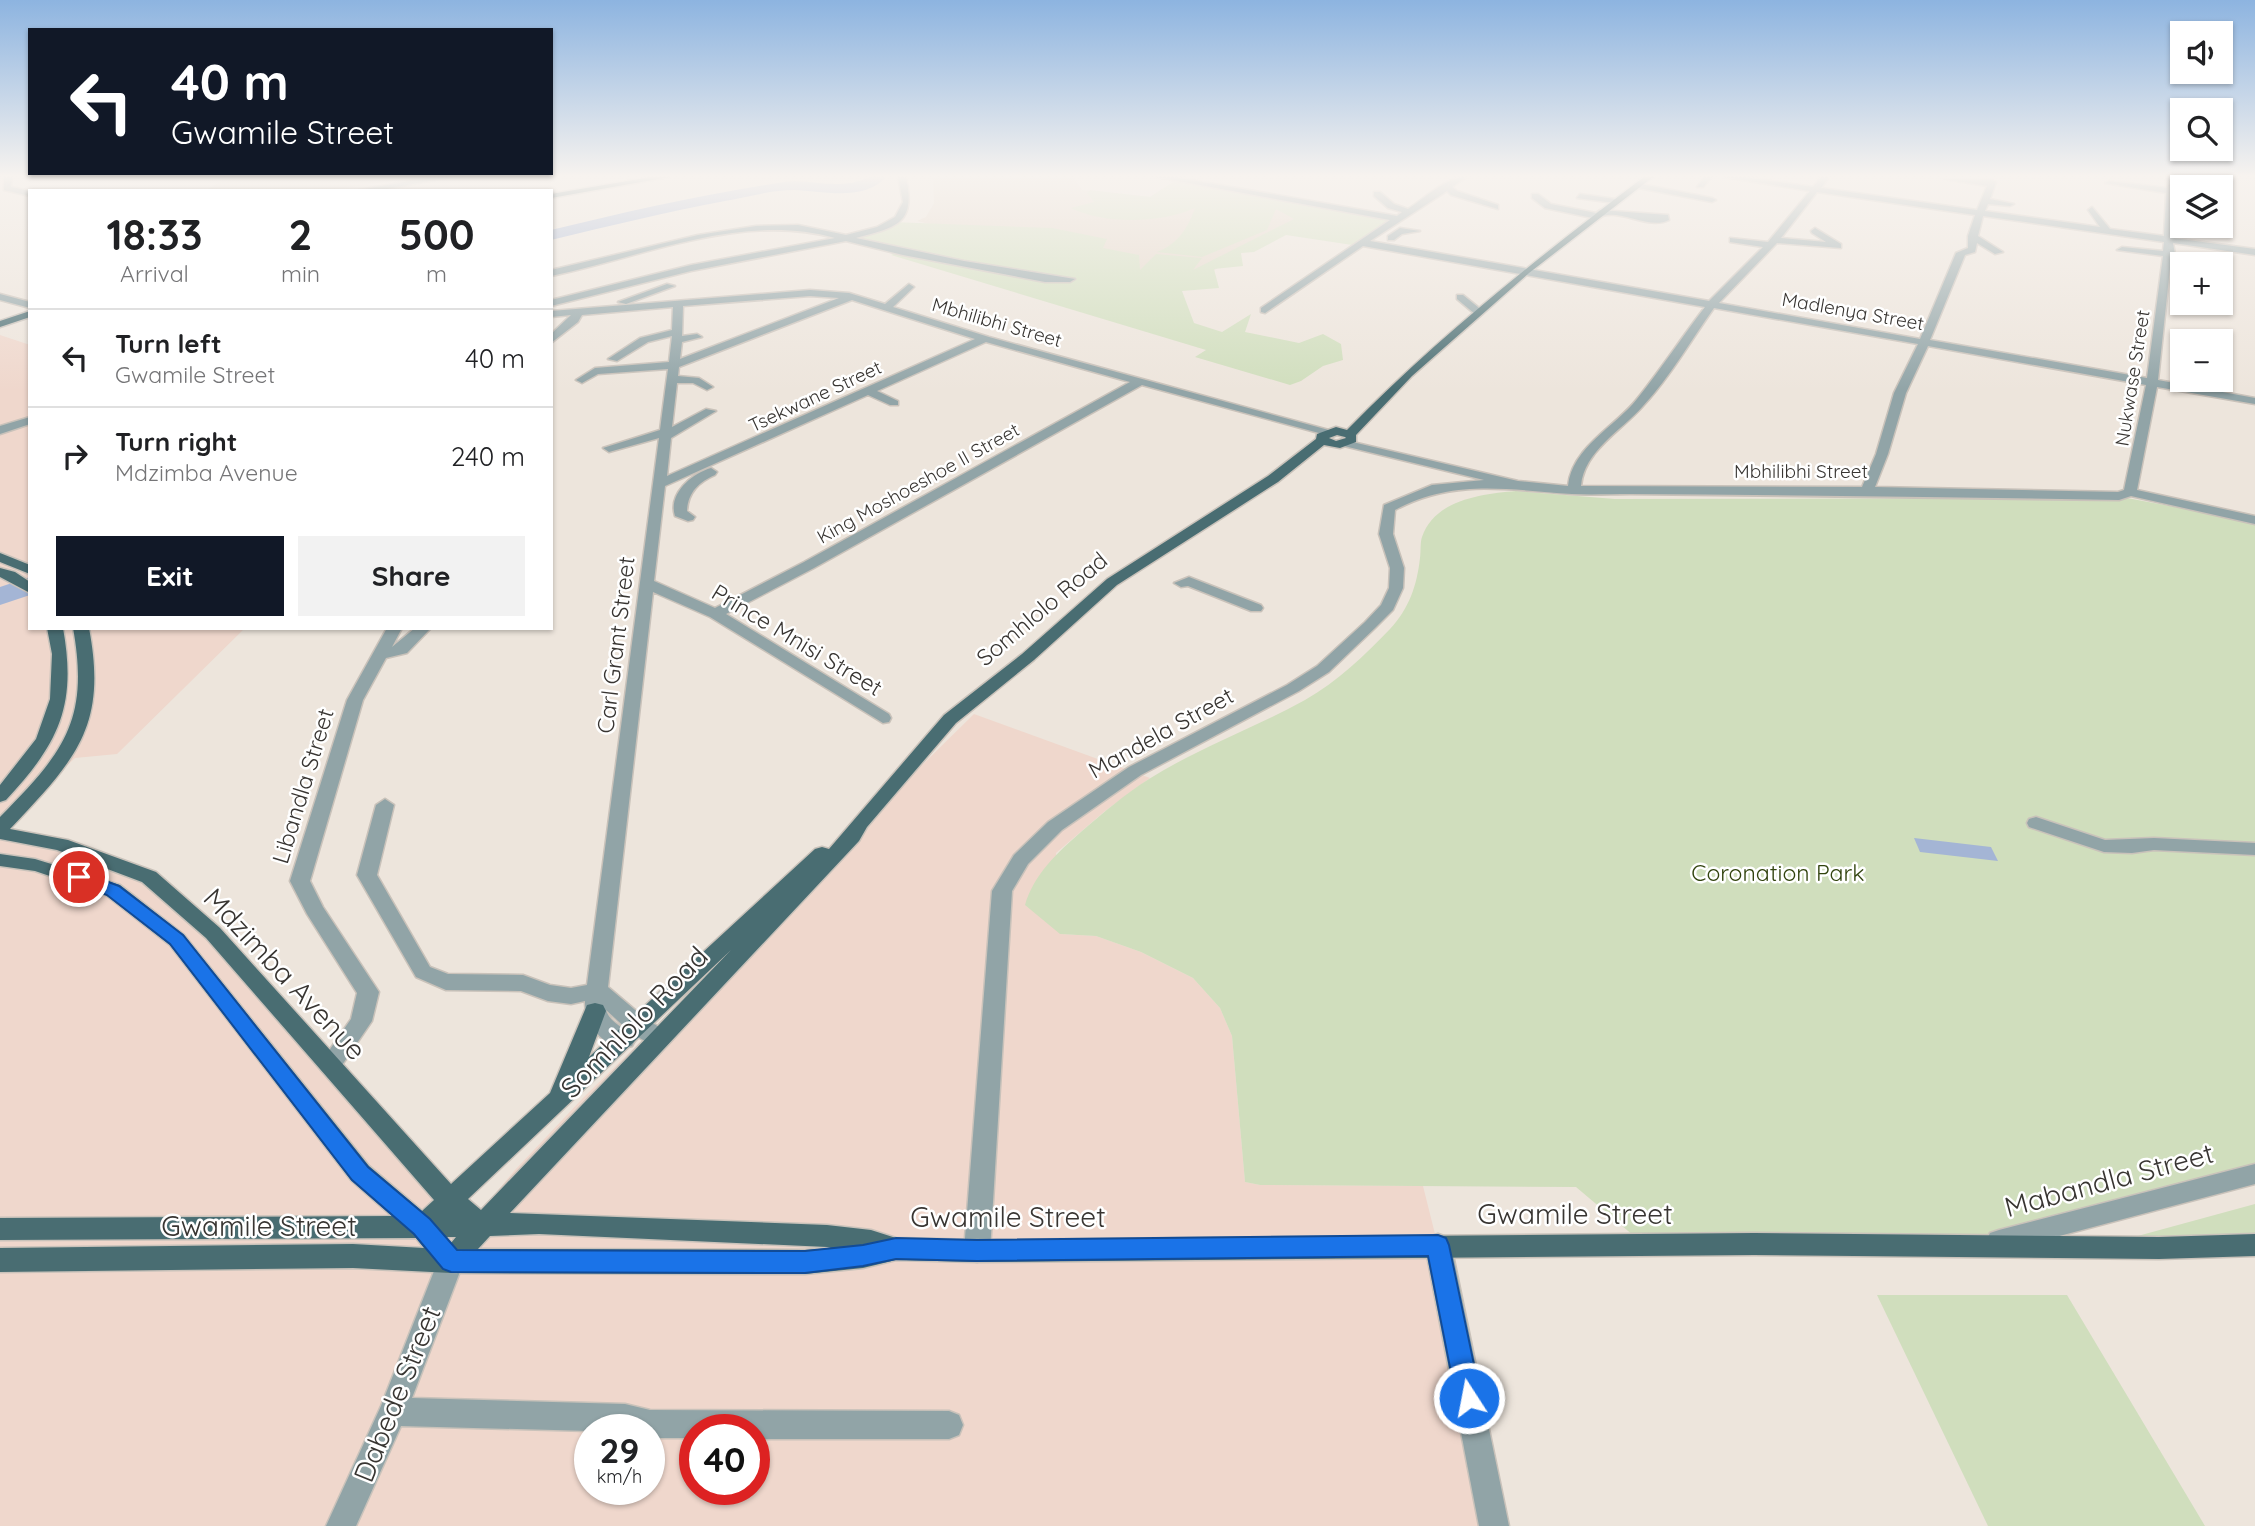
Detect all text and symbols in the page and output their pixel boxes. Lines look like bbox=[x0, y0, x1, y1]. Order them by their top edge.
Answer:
map controls bbox=[2170, 21, 2233, 392]
button: sound bbox=[2170, 21, 2233, 84]
text: 40 m bbox=[171, 51, 289, 112]
icon: left bbox=[56, 56, 147, 147]
button: search bbox=[2170, 98, 2233, 161]
text: Gwamile Street bbox=[171, 112, 394, 152]
button: layers bbox=[2170, 175, 2233, 238]
text: 18:33 bbox=[107, 208, 202, 261]
text: 2 bbox=[289, 208, 313, 261]
text: 500 bbox=[399, 208, 474, 261]
button: + bbox=[2170, 252, 2233, 315]
text: Arrival bbox=[120, 259, 189, 288]
text: min bbox=[281, 259, 320, 288]
text: m bbox=[426, 259, 447, 288]
street label: Madlenya Street bbox=[1780, 287, 1926, 335]
street label: Mbhilibhi Street bbox=[929, 292, 1065, 352]
street label: Nukwase Street bbox=[2109, 308, 2155, 448]
text: Turn left bbox=[115, 327, 222, 360]
button: − bbox=[2170, 329, 2233, 392]
icon: left bbox=[56, 339, 94, 377]
text: 40 m bbox=[465, 342, 525, 375]
street label: Tsekwane Street bbox=[745, 355, 885, 437]
text: Gwamile Street bbox=[115, 360, 275, 389]
street label: King Moshoeshoe II Street bbox=[813, 417, 1023, 549]
text: Turn right bbox=[115, 425, 237, 458]
icon: right bbox=[56, 437, 94, 475]
text: 240 m bbox=[451, 440, 525, 473]
text: Mdzimba Avenue bbox=[115, 458, 298, 487]
street label: Mbhilibhi Street bbox=[1734, 459, 1868, 483]
button: Exit bbox=[56, 536, 284, 616]
button: Share bbox=[298, 536, 525, 616]
street label: Somhlolo Road bbox=[970, 545, 1113, 672]
street label: Carl Grant Street bbox=[590, 555, 641, 735]
street label: Prince Mnisi Street bbox=[707, 577, 888, 702]
street label: Mandela Street bbox=[1083, 681, 1239, 784]
street label: Libandla Street bbox=[265, 705, 340, 867]
pin bbox=[49, 847, 109, 907]
icon: arrive bbox=[60, 858, 98, 896]
park label: Coronation Park bbox=[1691, 858, 1865, 887]
street label: Mdzimba Avenue bbox=[197, 880, 374, 1067]
street label: Somhlolo Road bbox=[553, 939, 715, 1105]
street label: Mabandla Street bbox=[2001, 1135, 2217, 1224]
street label: Gwamile Street bbox=[1477, 1196, 1673, 1231]
street label: Gwamile Street bbox=[910, 1199, 1106, 1234]
street label: Gwamile Street bbox=[161, 1208, 357, 1243]
street label: Dabede Street bbox=[345, 1301, 448, 1487]
position arrow bbox=[1432, 1361, 1506, 1435]
speed limit sign: 40 bbox=[679, 1414, 770, 1505]
text: 29 bbox=[600, 1428, 639, 1472]
text: km/h bbox=[597, 1465, 642, 1488]

